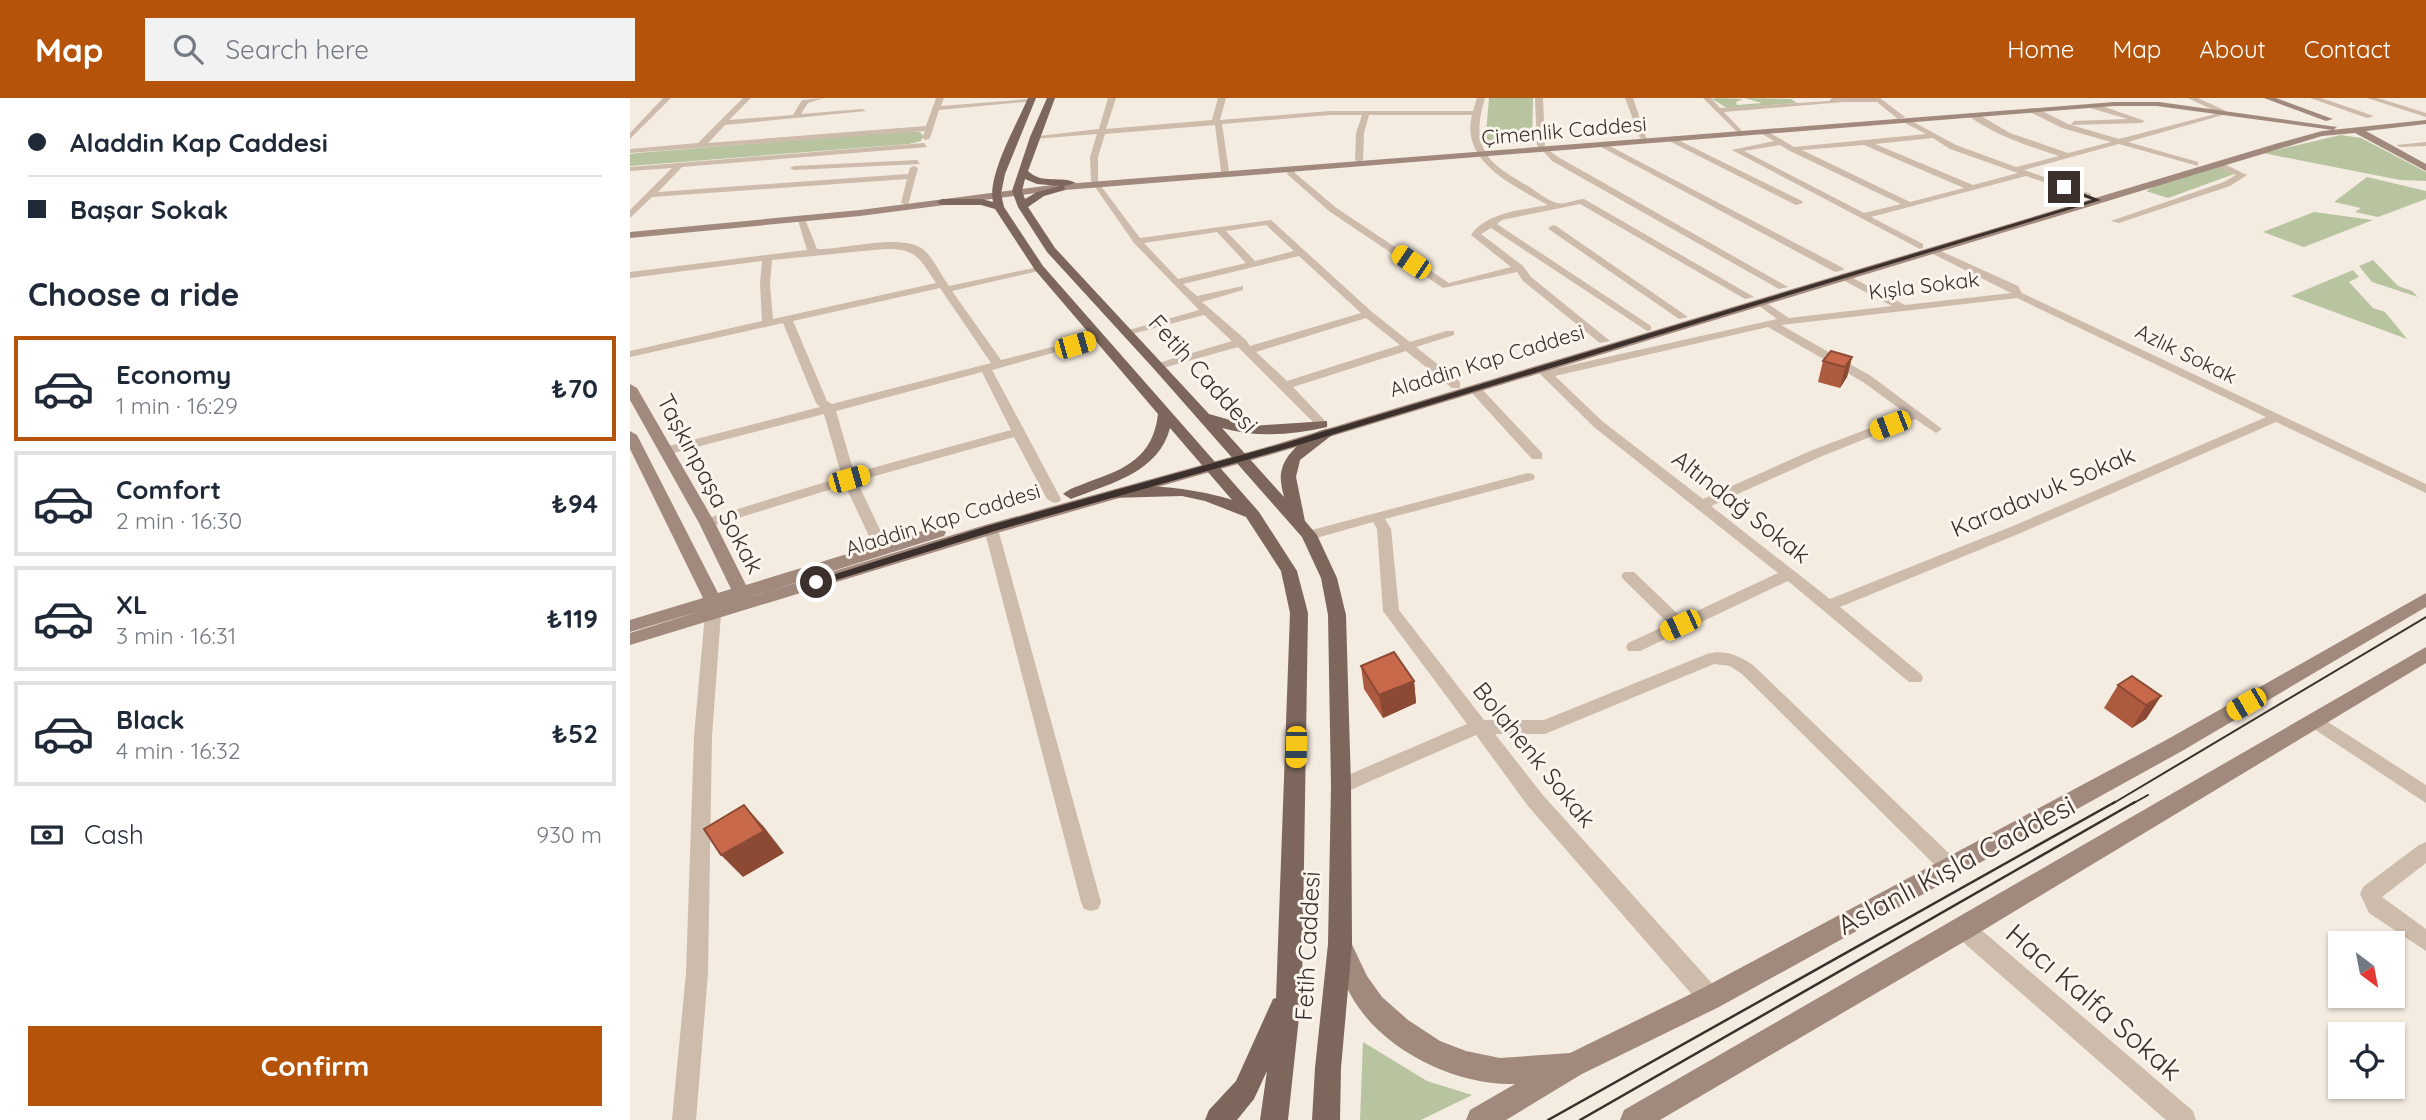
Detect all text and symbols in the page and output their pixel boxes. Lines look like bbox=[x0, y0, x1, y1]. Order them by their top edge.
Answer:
search box bbox=[145, 18, 635, 81]
text: Map bbox=[35, 29, 103, 70]
icon: search bbox=[169, 30, 207, 68]
text: Search here bbox=[225, 33, 369, 66]
text: Home bbox=[2007, 34, 2074, 64]
text: Map bbox=[2112, 34, 2161, 64]
text: About bbox=[2199, 34, 2266, 64]
text: Contact bbox=[2304, 34, 2391, 64]
street label: Çimenlik Caddesi bbox=[1480, 110, 1648, 150]
text: Aladdin Kap Caddesi bbox=[70, 126, 328, 159]
route end bbox=[2048, 171, 2080, 203]
text: Başar Sokak bbox=[70, 193, 228, 226]
car bbox=[1388, 242, 1435, 282]
street label: Kışla Sokak bbox=[1867, 265, 1981, 305]
text: Choose a ride bbox=[28, 274, 240, 314]
street label: Fetih Caddesi bbox=[1143, 308, 1265, 439]
street label: Azlık Sokak bbox=[2132, 317, 2241, 389]
street label: Aladdin Kap Caddesi bbox=[1386, 318, 1587, 402]
car bbox=[1052, 329, 1099, 361]
icon: car bbox=[32, 357, 95, 420]
text: Economy bbox=[116, 358, 231, 391]
text: ₺70 bbox=[551, 372, 598, 405]
street label: Taşkınpaşa Sokak bbox=[651, 389, 771, 579]
text: 1 min · 16:29 bbox=[116, 391, 238, 420]
car bbox=[1867, 408, 1914, 442]
street label: Karadavuk Sokak bbox=[1946, 439, 2139, 543]
street label: Altındağ Sokak bbox=[1667, 443, 1817, 569]
car bbox=[826, 463, 873, 495]
icon: car bbox=[32, 472, 95, 535]
text: Comfort bbox=[116, 473, 221, 506]
street label: Aladdin Kap Caddesi bbox=[842, 477, 1043, 561]
text: ₺94 bbox=[551, 487, 598, 520]
text: 2 min · 16:30 bbox=[116, 506, 242, 535]
route start bbox=[800, 566, 832, 598]
icon: car bbox=[32, 587, 95, 650]
text: XL bbox=[116, 588, 148, 621]
text: ₺119 bbox=[547, 602, 598, 635]
car bbox=[1657, 607, 1704, 643]
text: 3 min · 16:31 bbox=[116, 621, 236, 650]
street label: Bolahenk Sokak bbox=[1467, 675, 1603, 833]
car bbox=[2223, 684, 2270, 724]
icon: car bbox=[32, 702, 95, 765]
text: Black bbox=[116, 703, 185, 736]
text: ₺52 bbox=[552, 717, 598, 750]
car bbox=[1286, 726, 1307, 768]
text: 4 min · 16:32 bbox=[116, 736, 241, 765]
street label: Aslanlı Kışla Caddesi bbox=[1831, 787, 2081, 942]
icon: cash bbox=[28, 816, 66, 854]
text: Cash bbox=[84, 818, 144, 851]
text: 930 m bbox=[536, 820, 602, 849]
street label: Fetih Caddesi bbox=[1288, 871, 1326, 1021]
street label: Hacı Kalfa Sokak bbox=[1999, 916, 2189, 1088]
north arrow bbox=[2328, 931, 2404, 1008]
map controls bbox=[2328, 931, 2405, 1099]
button: locate bbox=[2328, 1022, 2405, 1099]
button: Confirm bbox=[28, 1026, 602, 1106]

